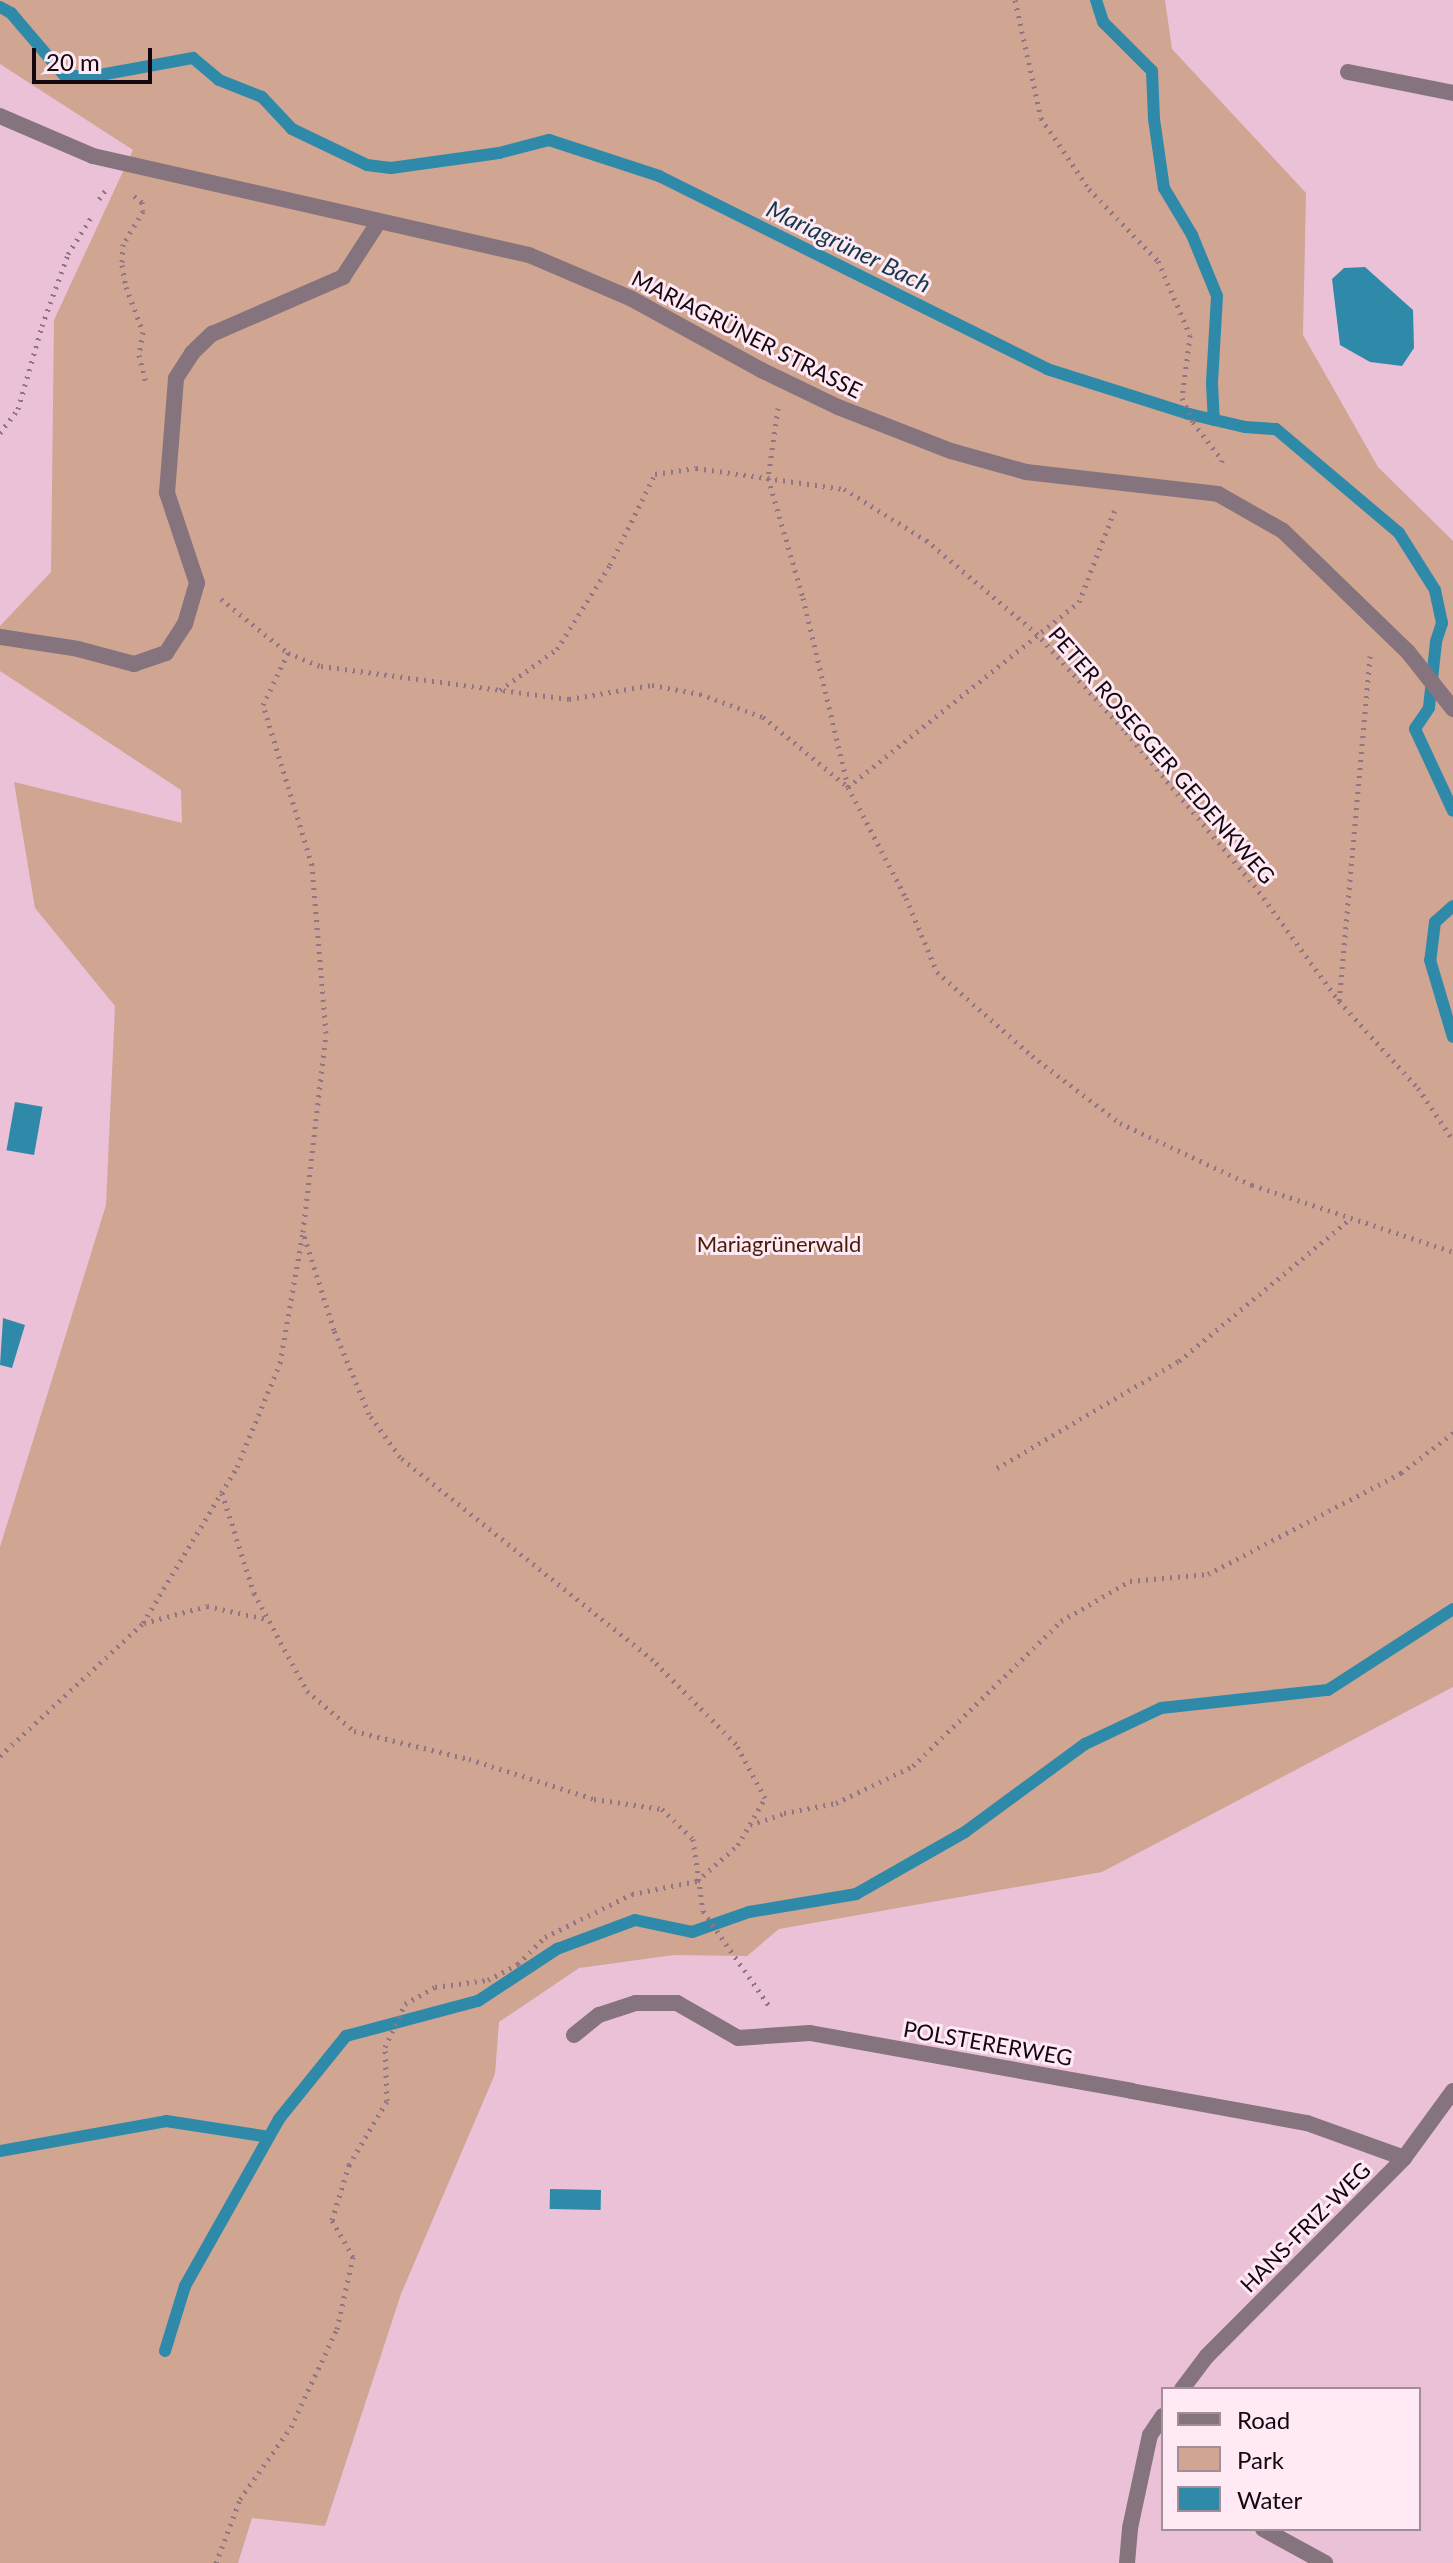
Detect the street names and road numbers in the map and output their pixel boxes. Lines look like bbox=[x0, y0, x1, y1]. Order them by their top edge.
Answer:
street label: MARIAGRÜNER STRASSE bbox=[627, 264, 867, 404]
street label: PETER ROSEGGER GEDENKWEG bbox=[1043, 621, 1281, 889]
street label: POLSTERERWEG bbox=[902, 2015, 1074, 2071]
street label: HANS-FRIZ-WEG bbox=[1234, 2156, 1376, 2298]

